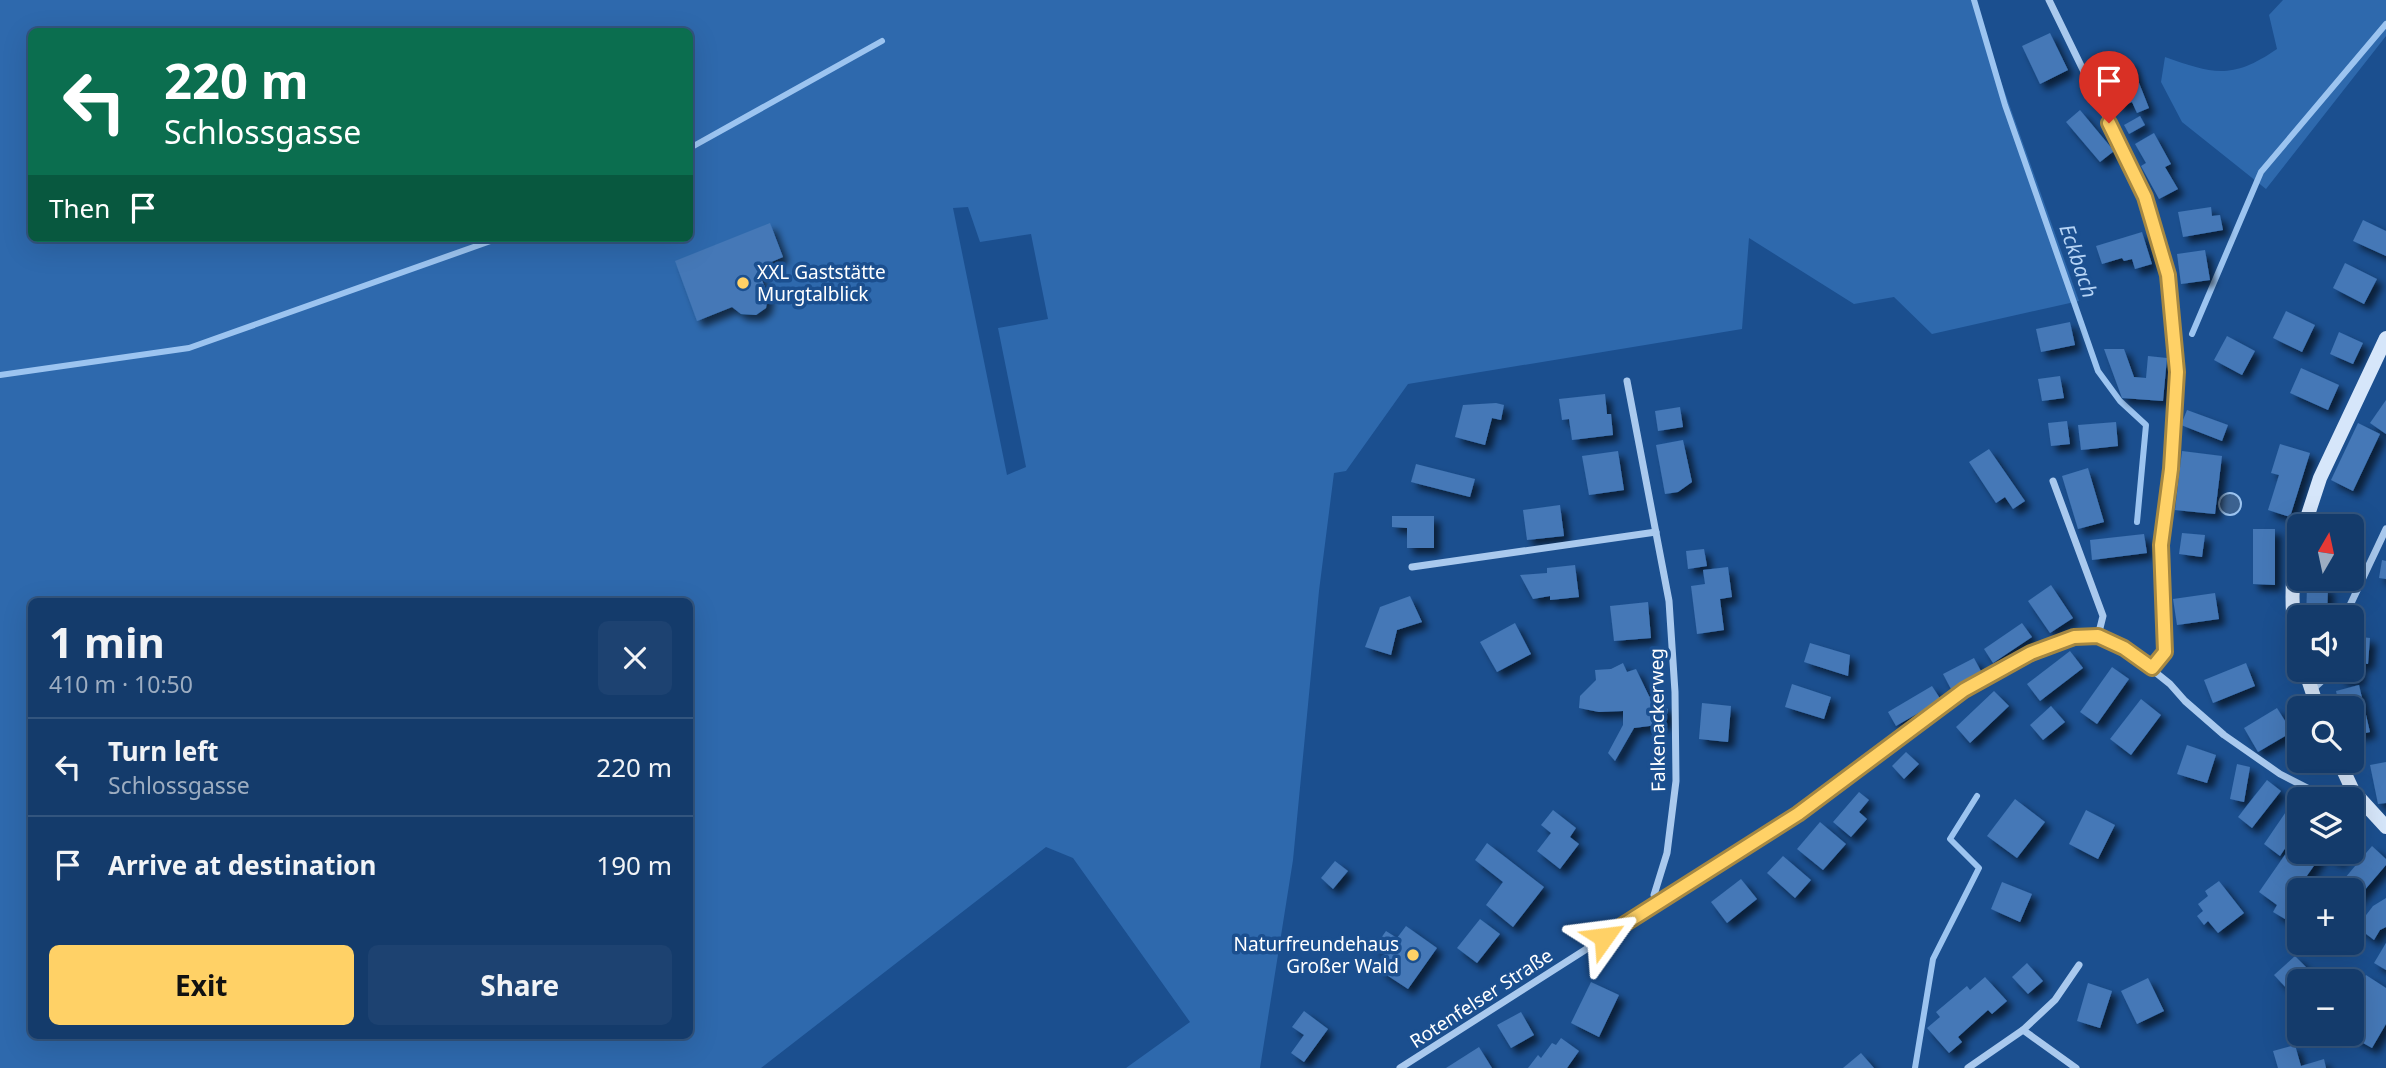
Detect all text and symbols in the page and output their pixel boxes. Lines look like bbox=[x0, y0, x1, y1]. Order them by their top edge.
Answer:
text: 220 m bbox=[164, 47, 309, 113]
pin bbox=[2079, 51, 2139, 123]
icon: left bbox=[49, 56, 140, 147]
icon: arrive bbox=[2090, 62, 2128, 100]
text: Schlossgasse bbox=[164, 110, 361, 153]
icon: arrive bbox=[124, 189, 162, 227]
text: Then bbox=[49, 190, 110, 226]
water label: Eckbach bbox=[2053, 220, 2105, 301]
place label: XXL Gaststätte Murgtalblick bbox=[757, 259, 886, 307]
marker: XXL Gaststätte Murgtalblick bbox=[735, 275, 751, 291]
north arrow bbox=[2287, 514, 2364, 592]
map controls bbox=[2287, 514, 2364, 1046]
button: sound bbox=[2287, 605, 2364, 682]
text: 1 min bbox=[49, 613, 165, 670]
button: close bbox=[598, 621, 672, 695]
street label: Falkenackerweg bbox=[1643, 648, 1671, 792]
text: 410 m · 10:50 bbox=[49, 668, 193, 700]
button: search bbox=[2287, 696, 2364, 773]
text: Turn left bbox=[108, 733, 219, 769]
icon: left bbox=[49, 748, 87, 786]
text: 220 m bbox=[596, 749, 672, 785]
text: Schlossgasse bbox=[108, 769, 250, 801]
button: layers bbox=[2287, 787, 2364, 864]
icon: arrive bbox=[49, 846, 87, 884]
text: Arrive at destination bbox=[108, 847, 377, 883]
text: 190 m bbox=[596, 847, 672, 883]
button: + bbox=[2287, 878, 2364, 955]
position arrow bbox=[1567, 900, 1641, 974]
place label: Naturfreundehaus Großer Wald bbox=[1234, 931, 1399, 979]
street label: Rotenfelser Straße bbox=[1405, 942, 1557, 1054]
button: Exit bbox=[49, 945, 354, 1025]
button: Share bbox=[368, 945, 672, 1025]
marker: Naturfreundehaus Großer Wald bbox=[1405, 947, 1421, 963]
button: − bbox=[2287, 969, 2364, 1046]

